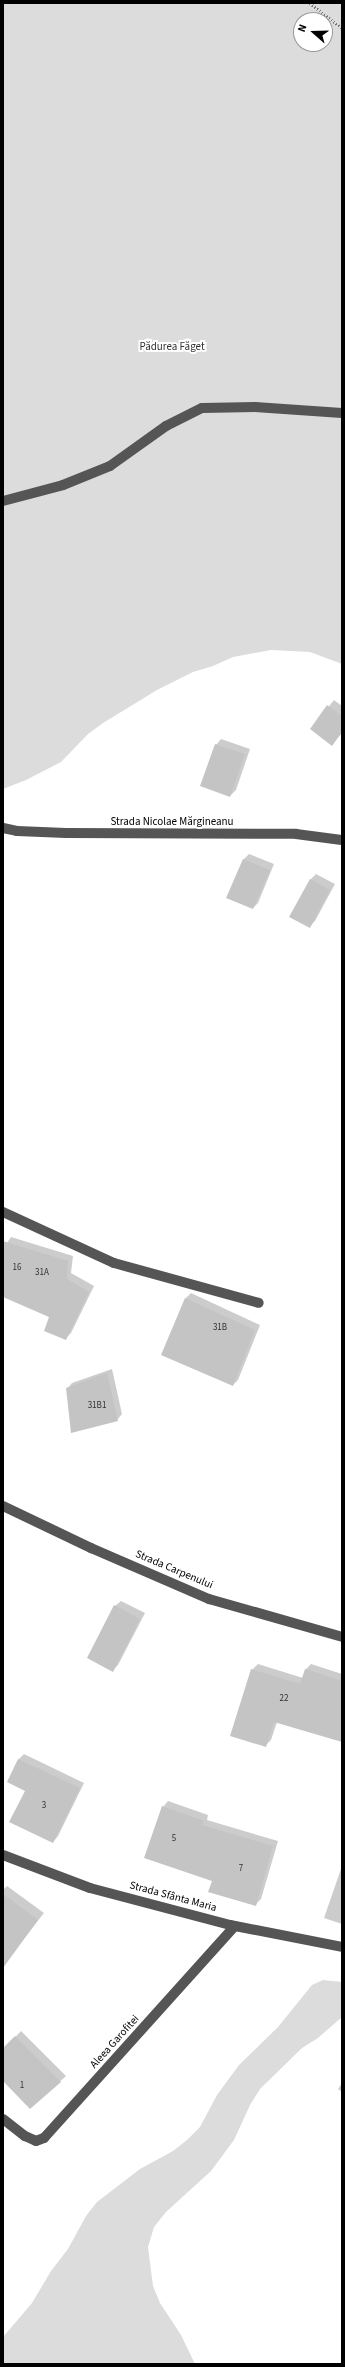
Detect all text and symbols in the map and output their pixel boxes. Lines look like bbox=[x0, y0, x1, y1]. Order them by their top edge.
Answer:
north arrow bbox=[293, 12, 333, 52]
text: N bbox=[294, 22, 310, 34]
park label: Pădurea Făget bbox=[139, 340, 205, 354]
street label: Strada Nicolae Mărgineanu bbox=[110, 815, 234, 829]
house number: 16 bbox=[13, 1263, 21, 1273]
house number: 31A bbox=[35, 1268, 49, 1278]
house number: 31B bbox=[213, 1323, 227, 1333]
house number: 31B1 bbox=[88, 1401, 106, 1411]
street label: Strada Carpenului bbox=[133, 1548, 215, 1592]
house number: 22 bbox=[280, 1694, 288, 1704]
house number: 3 bbox=[42, 1801, 46, 1811]
house number: 5 bbox=[172, 1834, 176, 1844]
house number: 7 bbox=[239, 1864, 243, 1874]
street label: Strada Sfânta Maria bbox=[128, 1879, 218, 1915]
street label: Aleea Garofitei bbox=[88, 2013, 142, 2071]
house number: 1 bbox=[20, 2081, 24, 2091]

